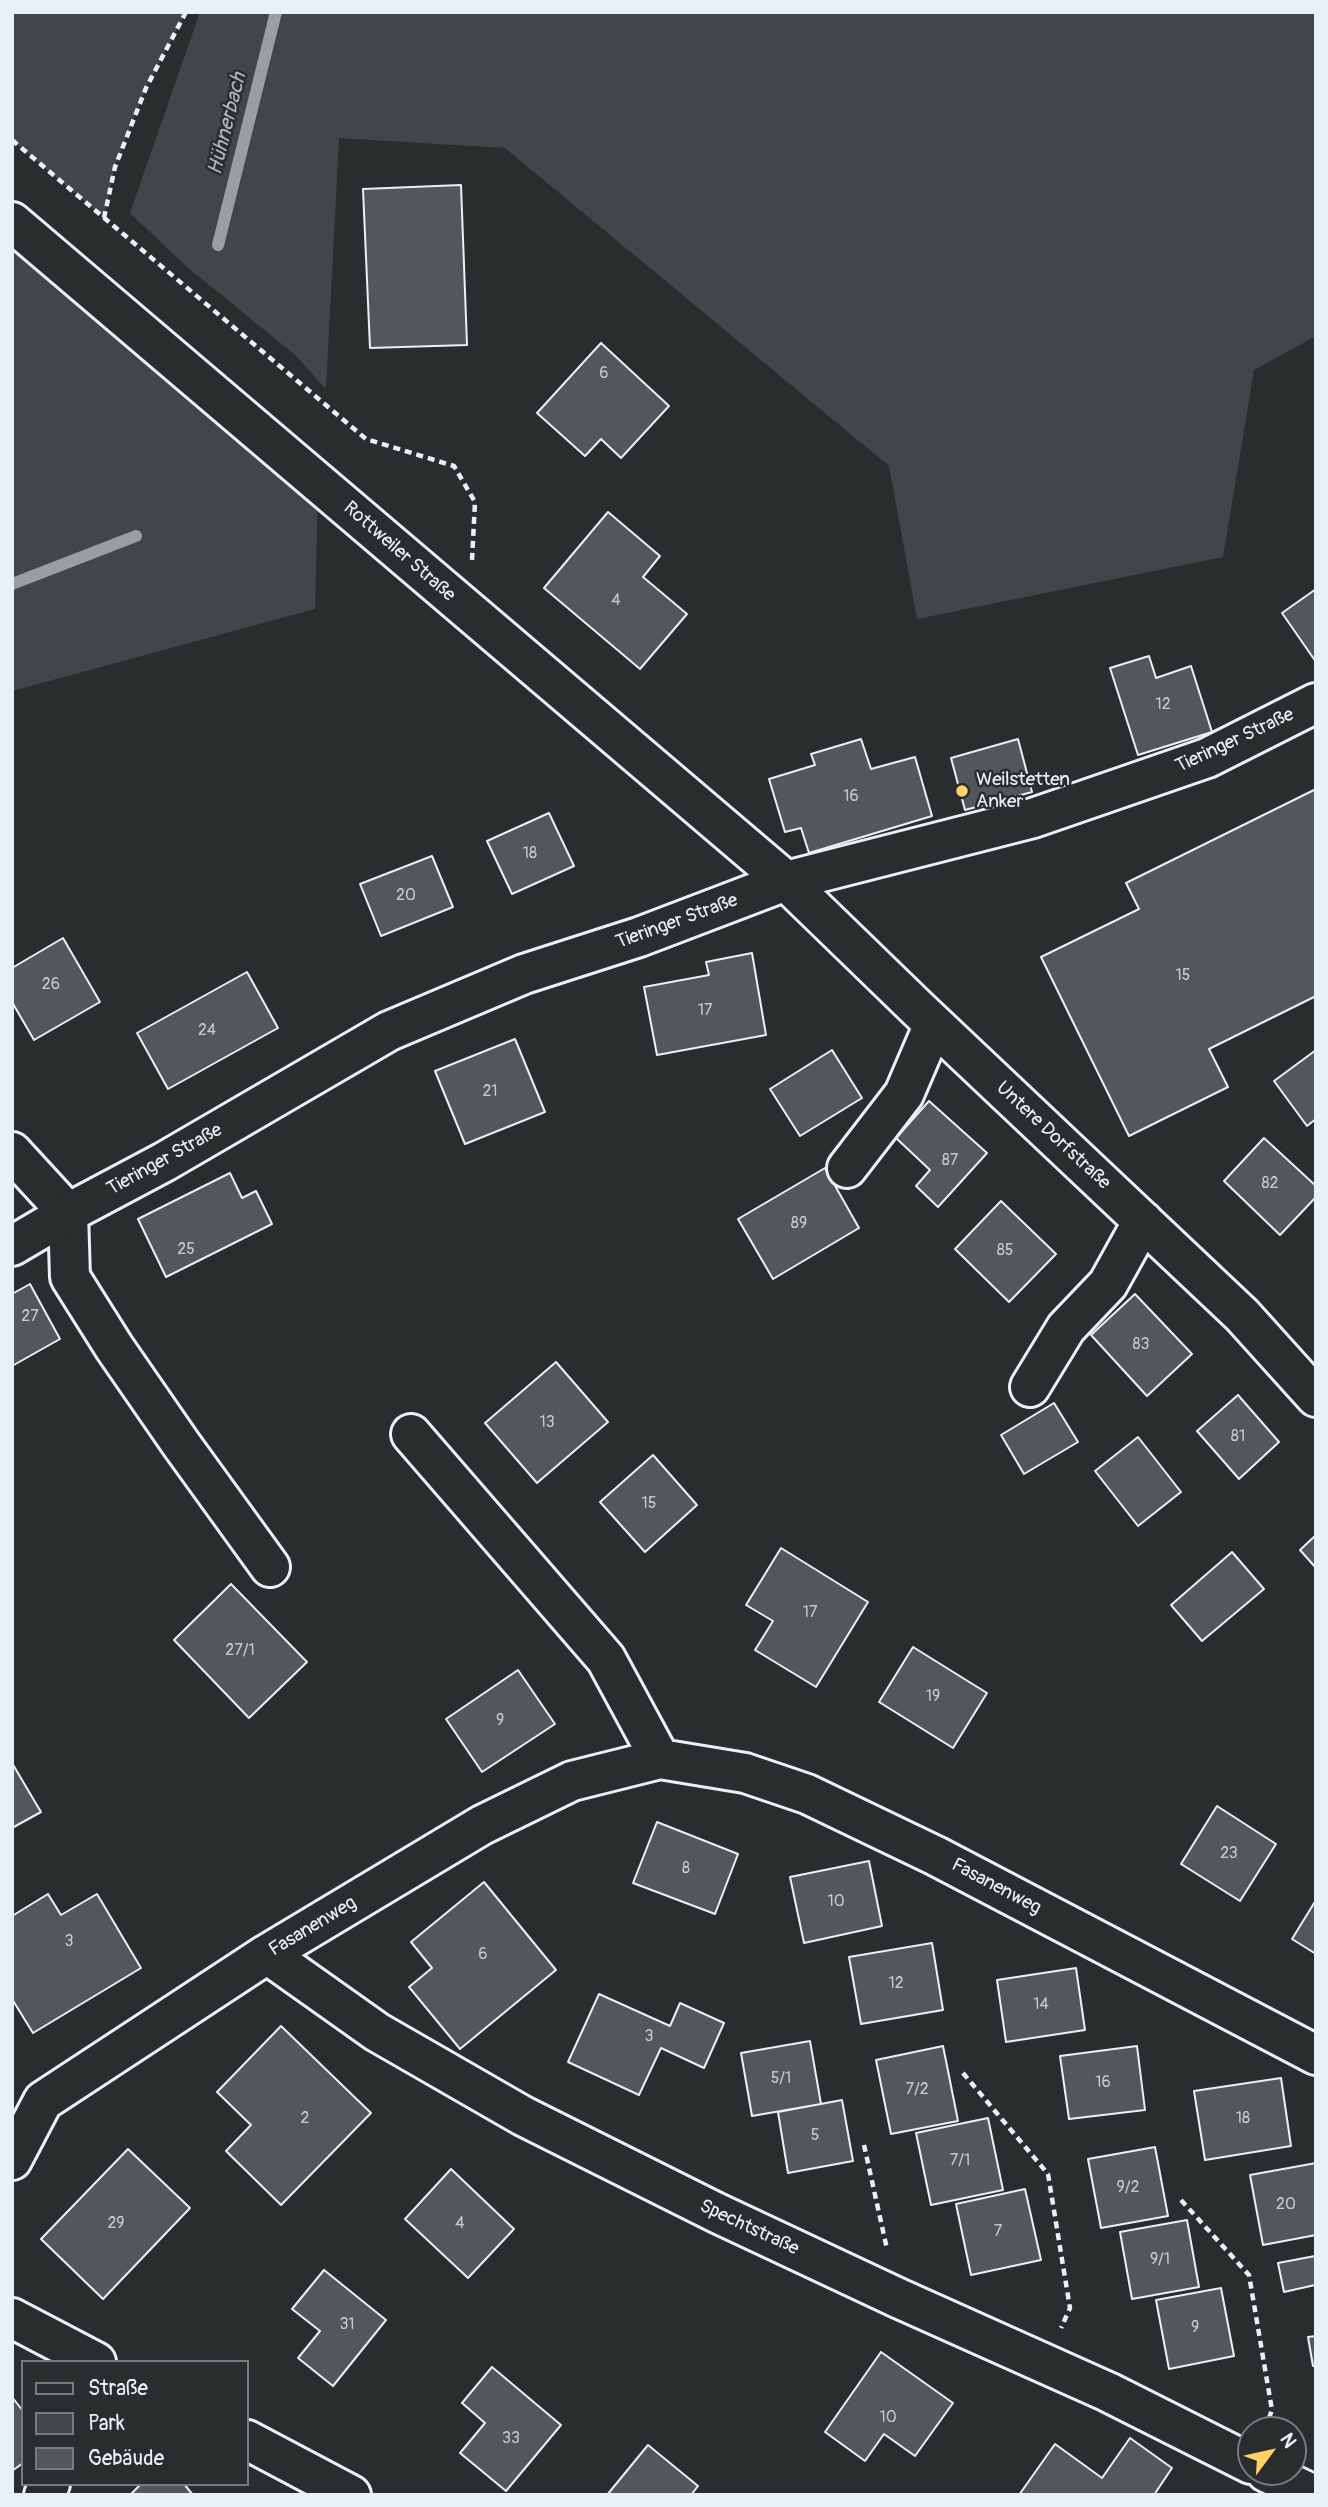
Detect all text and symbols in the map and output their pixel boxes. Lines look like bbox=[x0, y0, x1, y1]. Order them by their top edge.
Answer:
water label: Hühnerbach bbox=[203, 70, 253, 178]
house number: 6 bbox=[599, 364, 609, 384]
street label: Rottweiler Straße bbox=[338, 497, 460, 607]
house number: 4 bbox=[611, 591, 621, 611]
house number: 12 bbox=[1155, 695, 1171, 715]
street label: Tieringer Straße bbox=[1172, 704, 1298, 778]
place label: Weilstetten Anker bbox=[976, 769, 1070, 813]
marker: Weilstetten Anker bbox=[954, 783, 970, 799]
house number: 16 bbox=[843, 787, 859, 807]
house number: 18 bbox=[523, 844, 537, 864]
house number: 20 bbox=[396, 886, 416, 906]
street label: Tieringer Straße bbox=[613, 889, 741, 955]
house number: 15 bbox=[1176, 966, 1190, 986]
house number: 26 bbox=[42, 975, 60, 995]
house number: 17 bbox=[698, 1001, 712, 1021]
house number: 24 bbox=[198, 1021, 216, 1041]
street label: Untere Dorfstraße bbox=[991, 1077, 1115, 1195]
house number: 21 bbox=[482, 1082, 498, 1102]
street label: Tieringer Straße bbox=[104, 1119, 226, 1201]
house number: 87 bbox=[942, 1151, 958, 1171]
house number: 82 bbox=[1261, 1174, 1279, 1194]
house number: 89 bbox=[791, 1214, 807, 1234]
house number: 25 bbox=[177, 1240, 195, 1260]
house number: 85 bbox=[997, 1241, 1013, 1261]
house number: 27 bbox=[21, 1307, 39, 1327]
house number: 83 bbox=[1133, 1335, 1149, 1355]
house number: 13 bbox=[539, 1413, 555, 1433]
house number: 81 bbox=[1231, 1427, 1245, 1447]
house number: 15 bbox=[642, 1494, 656, 1514]
house number: 17 bbox=[803, 1603, 817, 1623]
house number: 27/1 bbox=[225, 1641, 255, 1661]
house number: 19 bbox=[926, 1687, 940, 1707]
house number: 9 bbox=[496, 1711, 504, 1731]
house number: 23 bbox=[1220, 1844, 1238, 1864]
street label: Fasanenweg bbox=[947, 1854, 1045, 1920]
house number: 8 bbox=[682, 1859, 690, 1879]
street label: Fasanenweg bbox=[265, 1892, 361, 1962]
house number: 10 bbox=[827, 1892, 845, 1912]
house number: 3 bbox=[65, 1932, 73, 1952]
house number: 6 bbox=[478, 1945, 488, 1965]
house number: 12 bbox=[888, 1974, 904, 1994]
house number: 14 bbox=[1033, 1995, 1049, 2015]
house number: 3 bbox=[645, 2027, 653, 2047]
house number: 5/1 bbox=[771, 2069, 791, 2089]
house number: 16 bbox=[1095, 2073, 1111, 2093]
house number: 7/2 bbox=[905, 2080, 929, 2100]
house number: 2 bbox=[301, 2109, 309, 2129]
house number: 18 bbox=[1236, 2109, 1250, 2129]
house number: 5 bbox=[811, 2126, 819, 2146]
house number: 7/1 bbox=[950, 2151, 970, 2171]
house number: 9/2 bbox=[1117, 2178, 1139, 2198]
street label: Spechtstraße bbox=[696, 2195, 802, 2261]
house number: 20 bbox=[1276, 2195, 1296, 2215]
house number: 29 bbox=[107, 2214, 125, 2234]
house number: 4 bbox=[455, 2214, 465, 2234]
house number: 7 bbox=[994, 2222, 1002, 2242]
house number: 9/1 bbox=[1150, 2250, 1170, 2270]
house number: 31 bbox=[339, 2315, 355, 2335]
house number: 9 bbox=[1191, 2318, 1199, 2338]
legend bbox=[21, 2360, 248, 2486]
text: Straße bbox=[88, 2375, 148, 2402]
house number: 10 bbox=[879, 2408, 897, 2428]
text: Park bbox=[88, 2410, 125, 2437]
north arrow bbox=[1237, 2416, 1307, 2486]
house number: 33 bbox=[502, 2429, 520, 2449]
text: N bbox=[1274, 2429, 1301, 2453]
text: Gebäude bbox=[88, 2445, 164, 2472]

